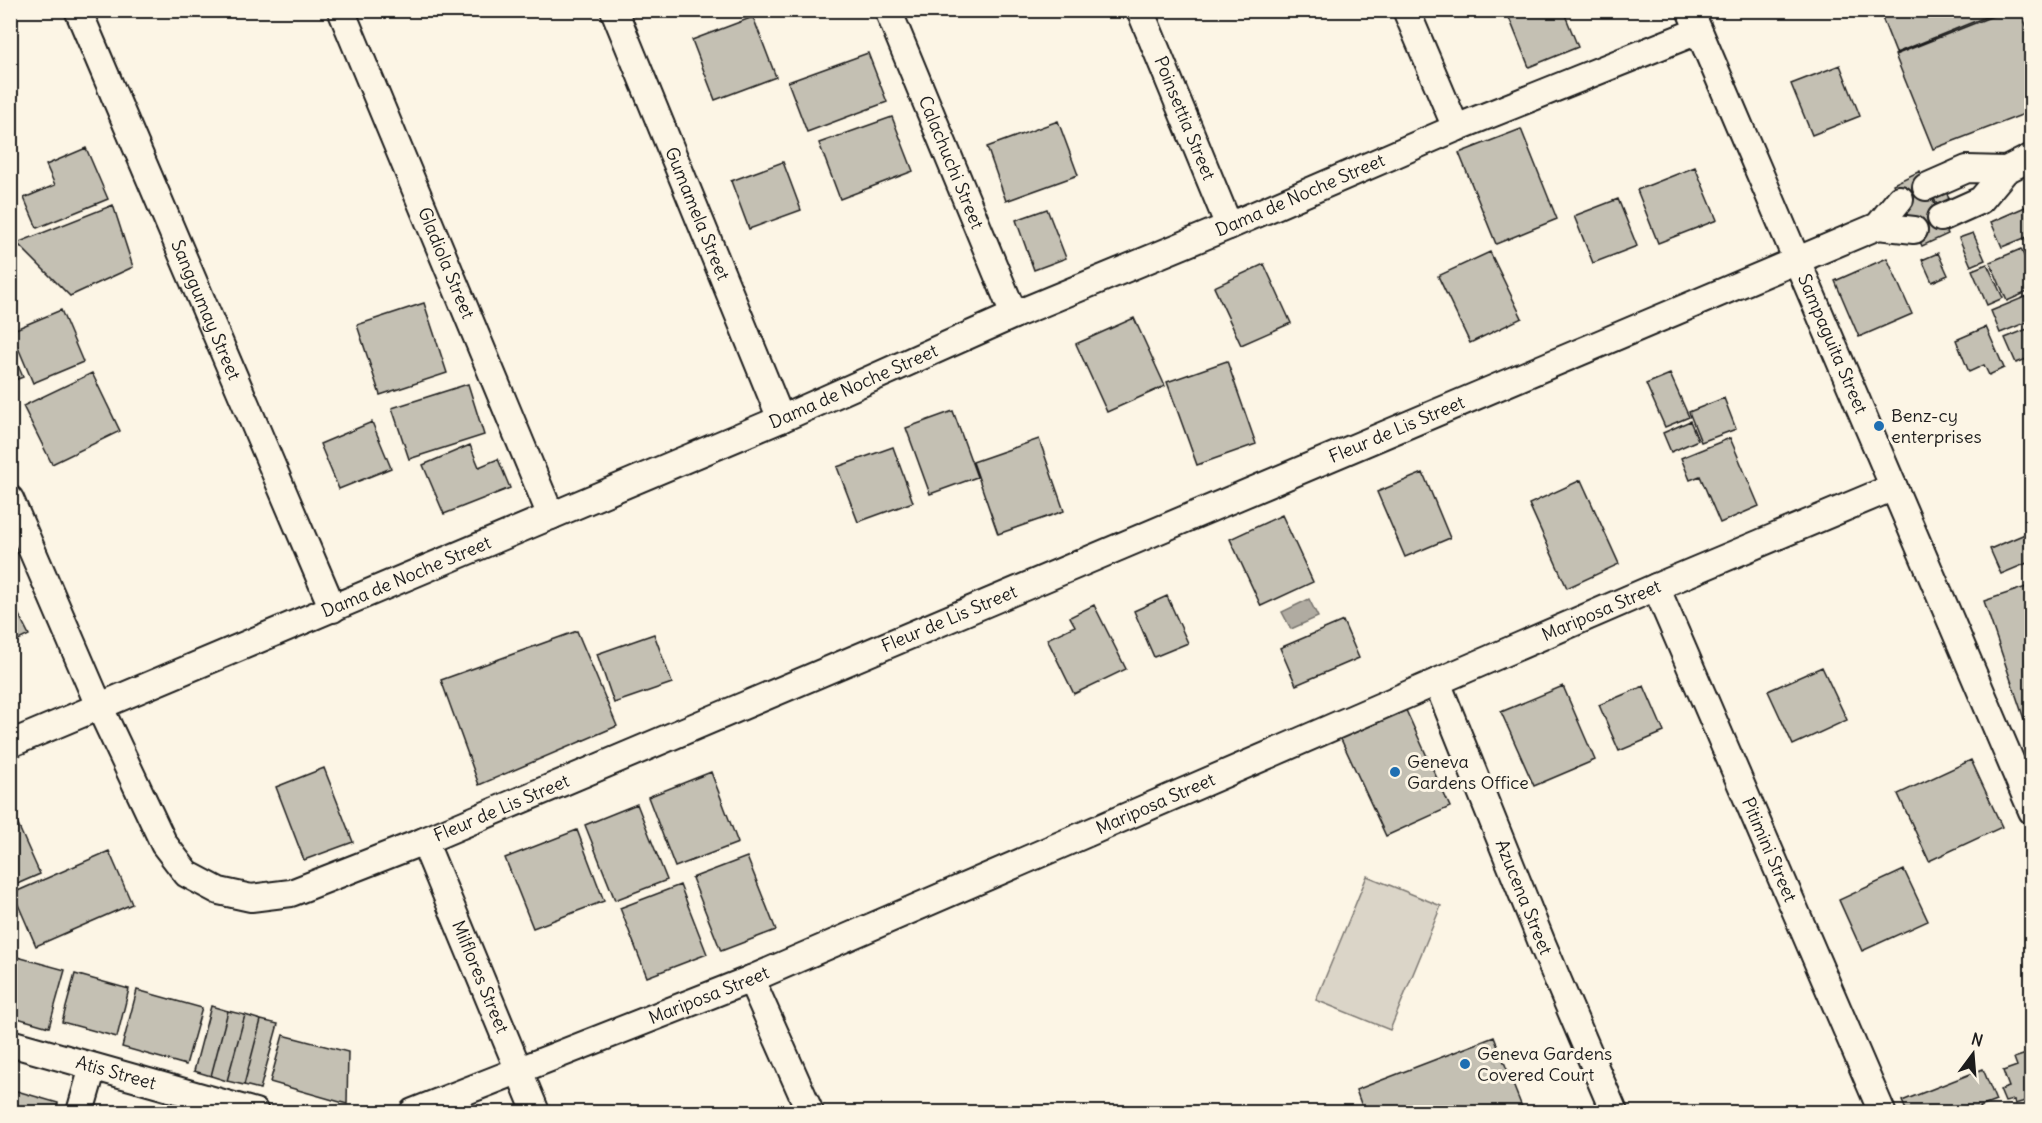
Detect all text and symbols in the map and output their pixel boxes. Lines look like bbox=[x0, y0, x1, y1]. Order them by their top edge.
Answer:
street label: Poinsettia Street bbox=[1149, 53, 1221, 183]
street label: Calachuchi Street bbox=[914, 92, 989, 232]
street label: Gumamela Street bbox=[660, 144, 735, 283]
street label: Dama de Noche Street bbox=[1212, 148, 1388, 241]
street label: Gladiola Street bbox=[413, 204, 480, 322]
street label: Sanggumay Street bbox=[166, 236, 246, 383]
street label: Sampaguita Street bbox=[1793, 270, 1873, 417]
street label: Dama de Noche Street bbox=[766, 339, 941, 434]
street label: Fleur de Lis Street bbox=[1325, 390, 1468, 468]
place label: Benz-cy enterprises bbox=[1891, 404, 1982, 448]
marker: Benz-cy enterprises bbox=[1872, 419, 1886, 433]
street label: Dama de Noche Street bbox=[318, 531, 494, 622]
street label: Mariposa Street bbox=[1538, 574, 1664, 646]
street label: Fleur de Lis Street bbox=[878, 580, 1020, 657]
place label: Geneva Gardens Office bbox=[1407, 750, 1529, 794]
marker: Geneva Gardens Office bbox=[1388, 765, 1402, 779]
street label: Mariposa Street bbox=[1092, 767, 1218, 839]
street label: Fleur de Lis Street bbox=[430, 769, 573, 847]
street label: Pitimini Street bbox=[1737, 794, 1802, 905]
street label: Azucena Street bbox=[1491, 836, 1558, 958]
street label: Milflores Street bbox=[447, 917, 514, 1036]
street label: Mariposa Street bbox=[645, 961, 772, 1029]
north arrow bbox=[1943, 1024, 2003, 1084]
text: N bbox=[1969, 1028, 1985, 1051]
place label: Geneva Gardens Covered Court bbox=[1477, 1042, 1612, 1086]
street label: Atis Street bbox=[73, 1050, 159, 1095]
marker: Geneva Gardens Covered Court bbox=[1458, 1057, 1472, 1071]

